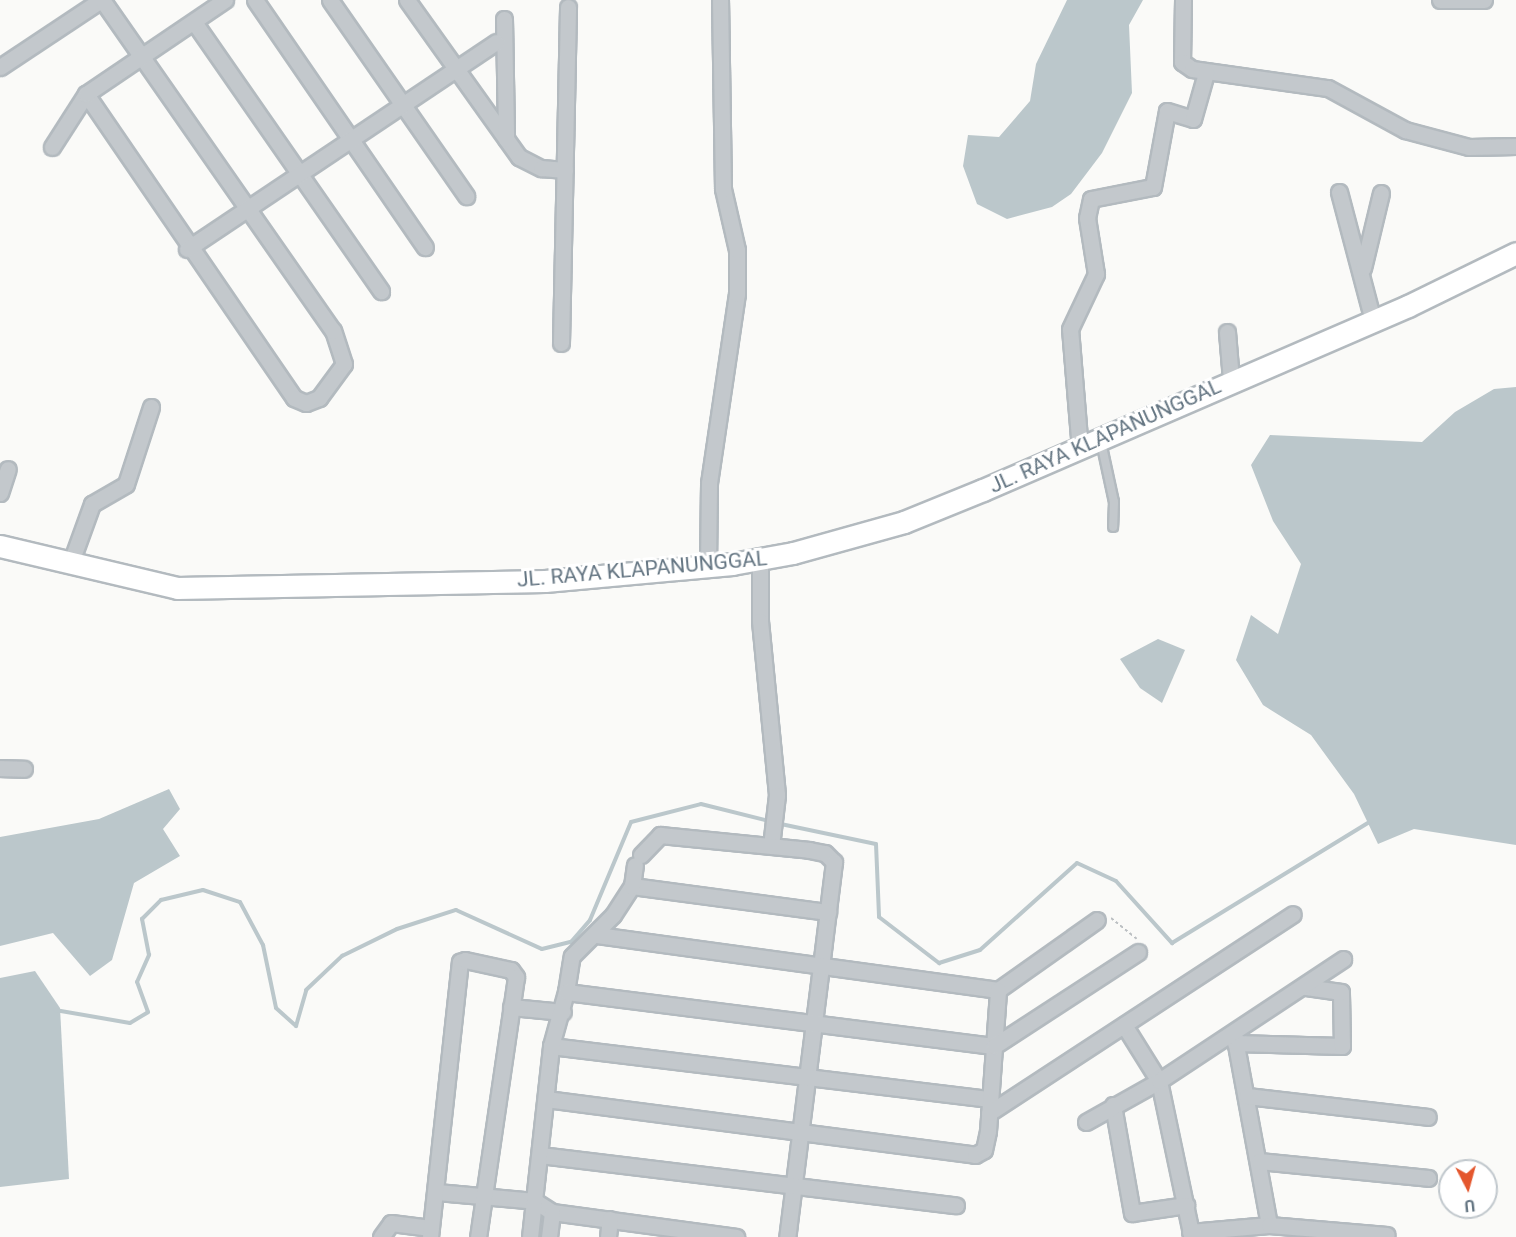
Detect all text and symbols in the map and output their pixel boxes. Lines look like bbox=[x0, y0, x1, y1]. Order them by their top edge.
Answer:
street label: JL. RAYA KLAPANUNGGAL bbox=[985, 373, 1225, 499]
street label: JL. RAYA KLAPANUNGGAL bbox=[516, 546, 768, 592]
north arrow bbox=[1438, 1159, 1498, 1219]
text: U bbox=[1463, 1195, 1476, 1215]

